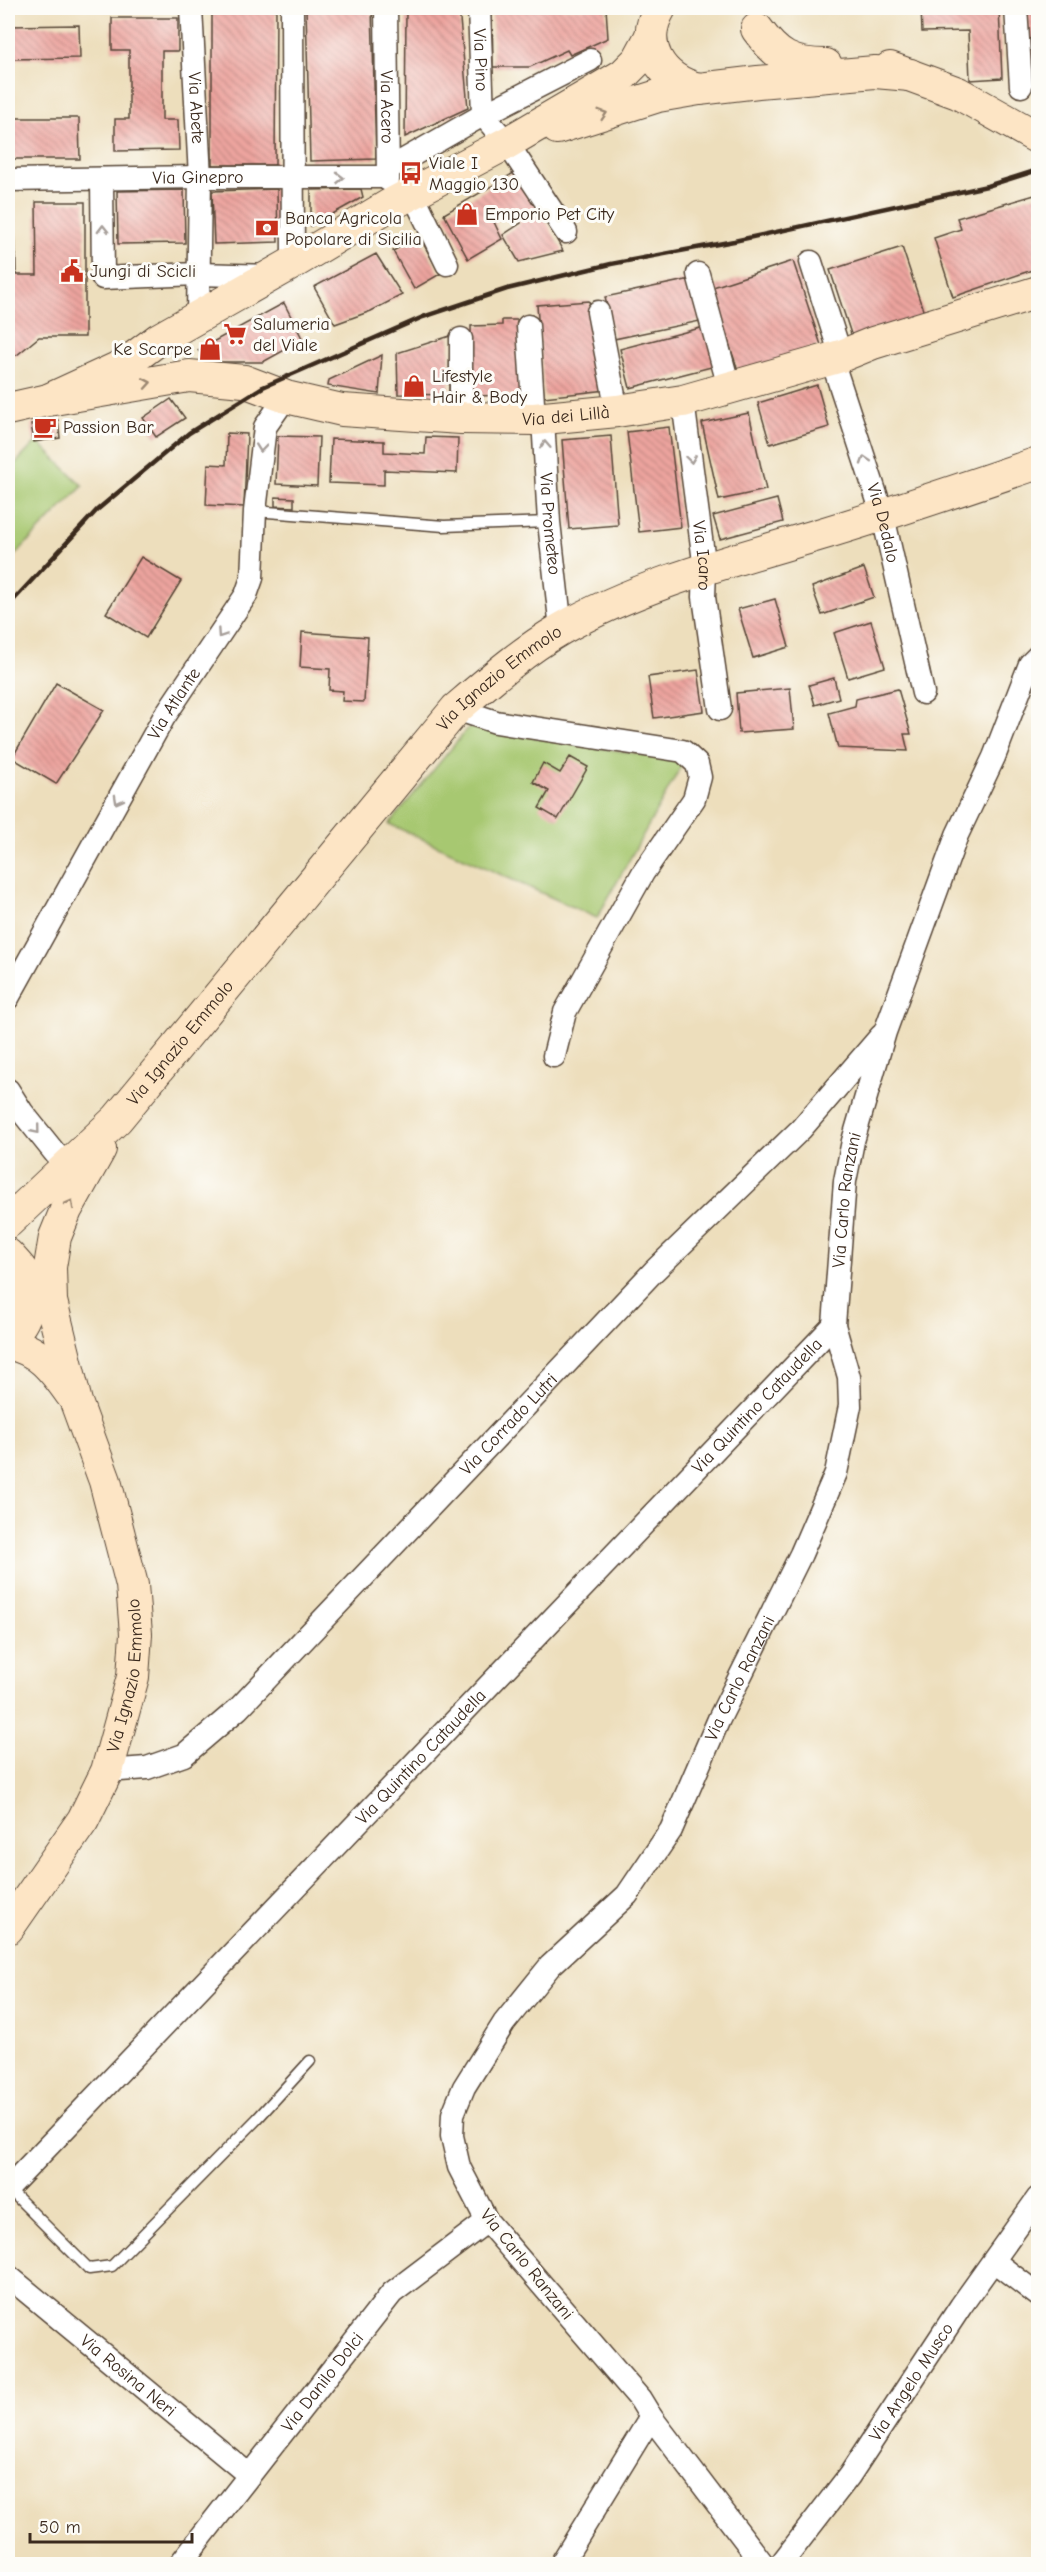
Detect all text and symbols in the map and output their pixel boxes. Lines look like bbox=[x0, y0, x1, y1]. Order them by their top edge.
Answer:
street label: Via Pino bbox=[469, 28, 492, 92]
street label: Via Acero bbox=[376, 70, 398, 144]
street label: Via Abete bbox=[183, 71, 208, 144]
one-way arrow bbox=[597, 108, 608, 121]
place label: Viale I Maggio 130 bbox=[429, 153, 519, 195]
bus stop icon: Viale I Maggio 130 bbox=[398, 160, 424, 186]
street label: Via Ginepro bbox=[152, 167, 243, 189]
one-way arrow bbox=[335, 172, 344, 184]
shop icon: Emporio Pet City bbox=[454, 201, 480, 227]
place label: Emporio Pet City bbox=[485, 204, 615, 225]
place label: Banca Agricola Popolare di Sicilia bbox=[285, 208, 422, 250]
bank icon: Banca Agricola Popolare di Sicilia bbox=[254, 215, 280, 241]
one-way arrow bbox=[97, 224, 109, 233]
public building icon: Jungi di Scicli bbox=[59, 258, 85, 284]
place label: Jungi di Scicli bbox=[90, 261, 196, 282]
place label: Salumeria del Viale bbox=[253, 314, 330, 356]
supermarket icon: Salumeria del Viale bbox=[222, 321, 248, 347]
shop icon: Ke Scarpe bbox=[197, 336, 223, 362]
place label: Ke Scarpe bbox=[113, 339, 192, 360]
place label: Lifestyle Hair & Body bbox=[432, 366, 528, 408]
shop icon: Lifestyle Hair & Body bbox=[401, 373, 427, 399]
one-way arrow bbox=[142, 377, 152, 390]
street label: Via dei Lillà bbox=[522, 402, 611, 430]
cafe icon: Passion Bar bbox=[32, 414, 58, 440]
place label: Passion Bar bbox=[63, 417, 155, 438]
one-way arrow bbox=[538, 441, 551, 450]
one-way arrow bbox=[256, 443, 268, 453]
one-way arrow bbox=[684, 455, 696, 464]
one-way arrow bbox=[859, 455, 872, 466]
street label: Via Prometeo bbox=[535, 472, 565, 576]
street label: Via Dedalo bbox=[862, 480, 903, 565]
street label: Via Icaro bbox=[688, 519, 715, 591]
street label: Via Ignazio Emmolo bbox=[432, 621, 566, 735]
one-way arrow bbox=[216, 628, 228, 638]
street label: Via Atlante bbox=[144, 664, 205, 743]
one-way arrow bbox=[114, 794, 125, 804]
street label: Via Ignazio Emmolo bbox=[123, 976, 238, 1110]
one-way arrow bbox=[28, 1123, 39, 1134]
street label: Via Carlo Ranzani bbox=[828, 1130, 866, 1269]
one-way arrow bbox=[63, 1199, 74, 1210]
street label: Via Quintino Cataudella bbox=[688, 1334, 827, 1478]
street label: Via Corrado Lutri bbox=[456, 1369, 562, 1480]
street label: Via Ignazio Emmolo bbox=[103, 1598, 147, 1755]
street label: Via Carlo Ranzani bbox=[701, 1612, 780, 1744]
street label: Via Quintino Cataudella bbox=[352, 1685, 491, 1829]
street label: Via Carlo Ranzani bbox=[476, 2205, 578, 2324]
street label: Via Angelo Musco bbox=[865, 2319, 958, 2445]
street label: Via Danilo Dolci bbox=[277, 2328, 368, 2436]
street label: Via Rosina Neri bbox=[76, 2330, 180, 2421]
scale bar bbox=[30, 2506, 192, 2544]
text: 50 m bbox=[39, 2517, 81, 2538]

